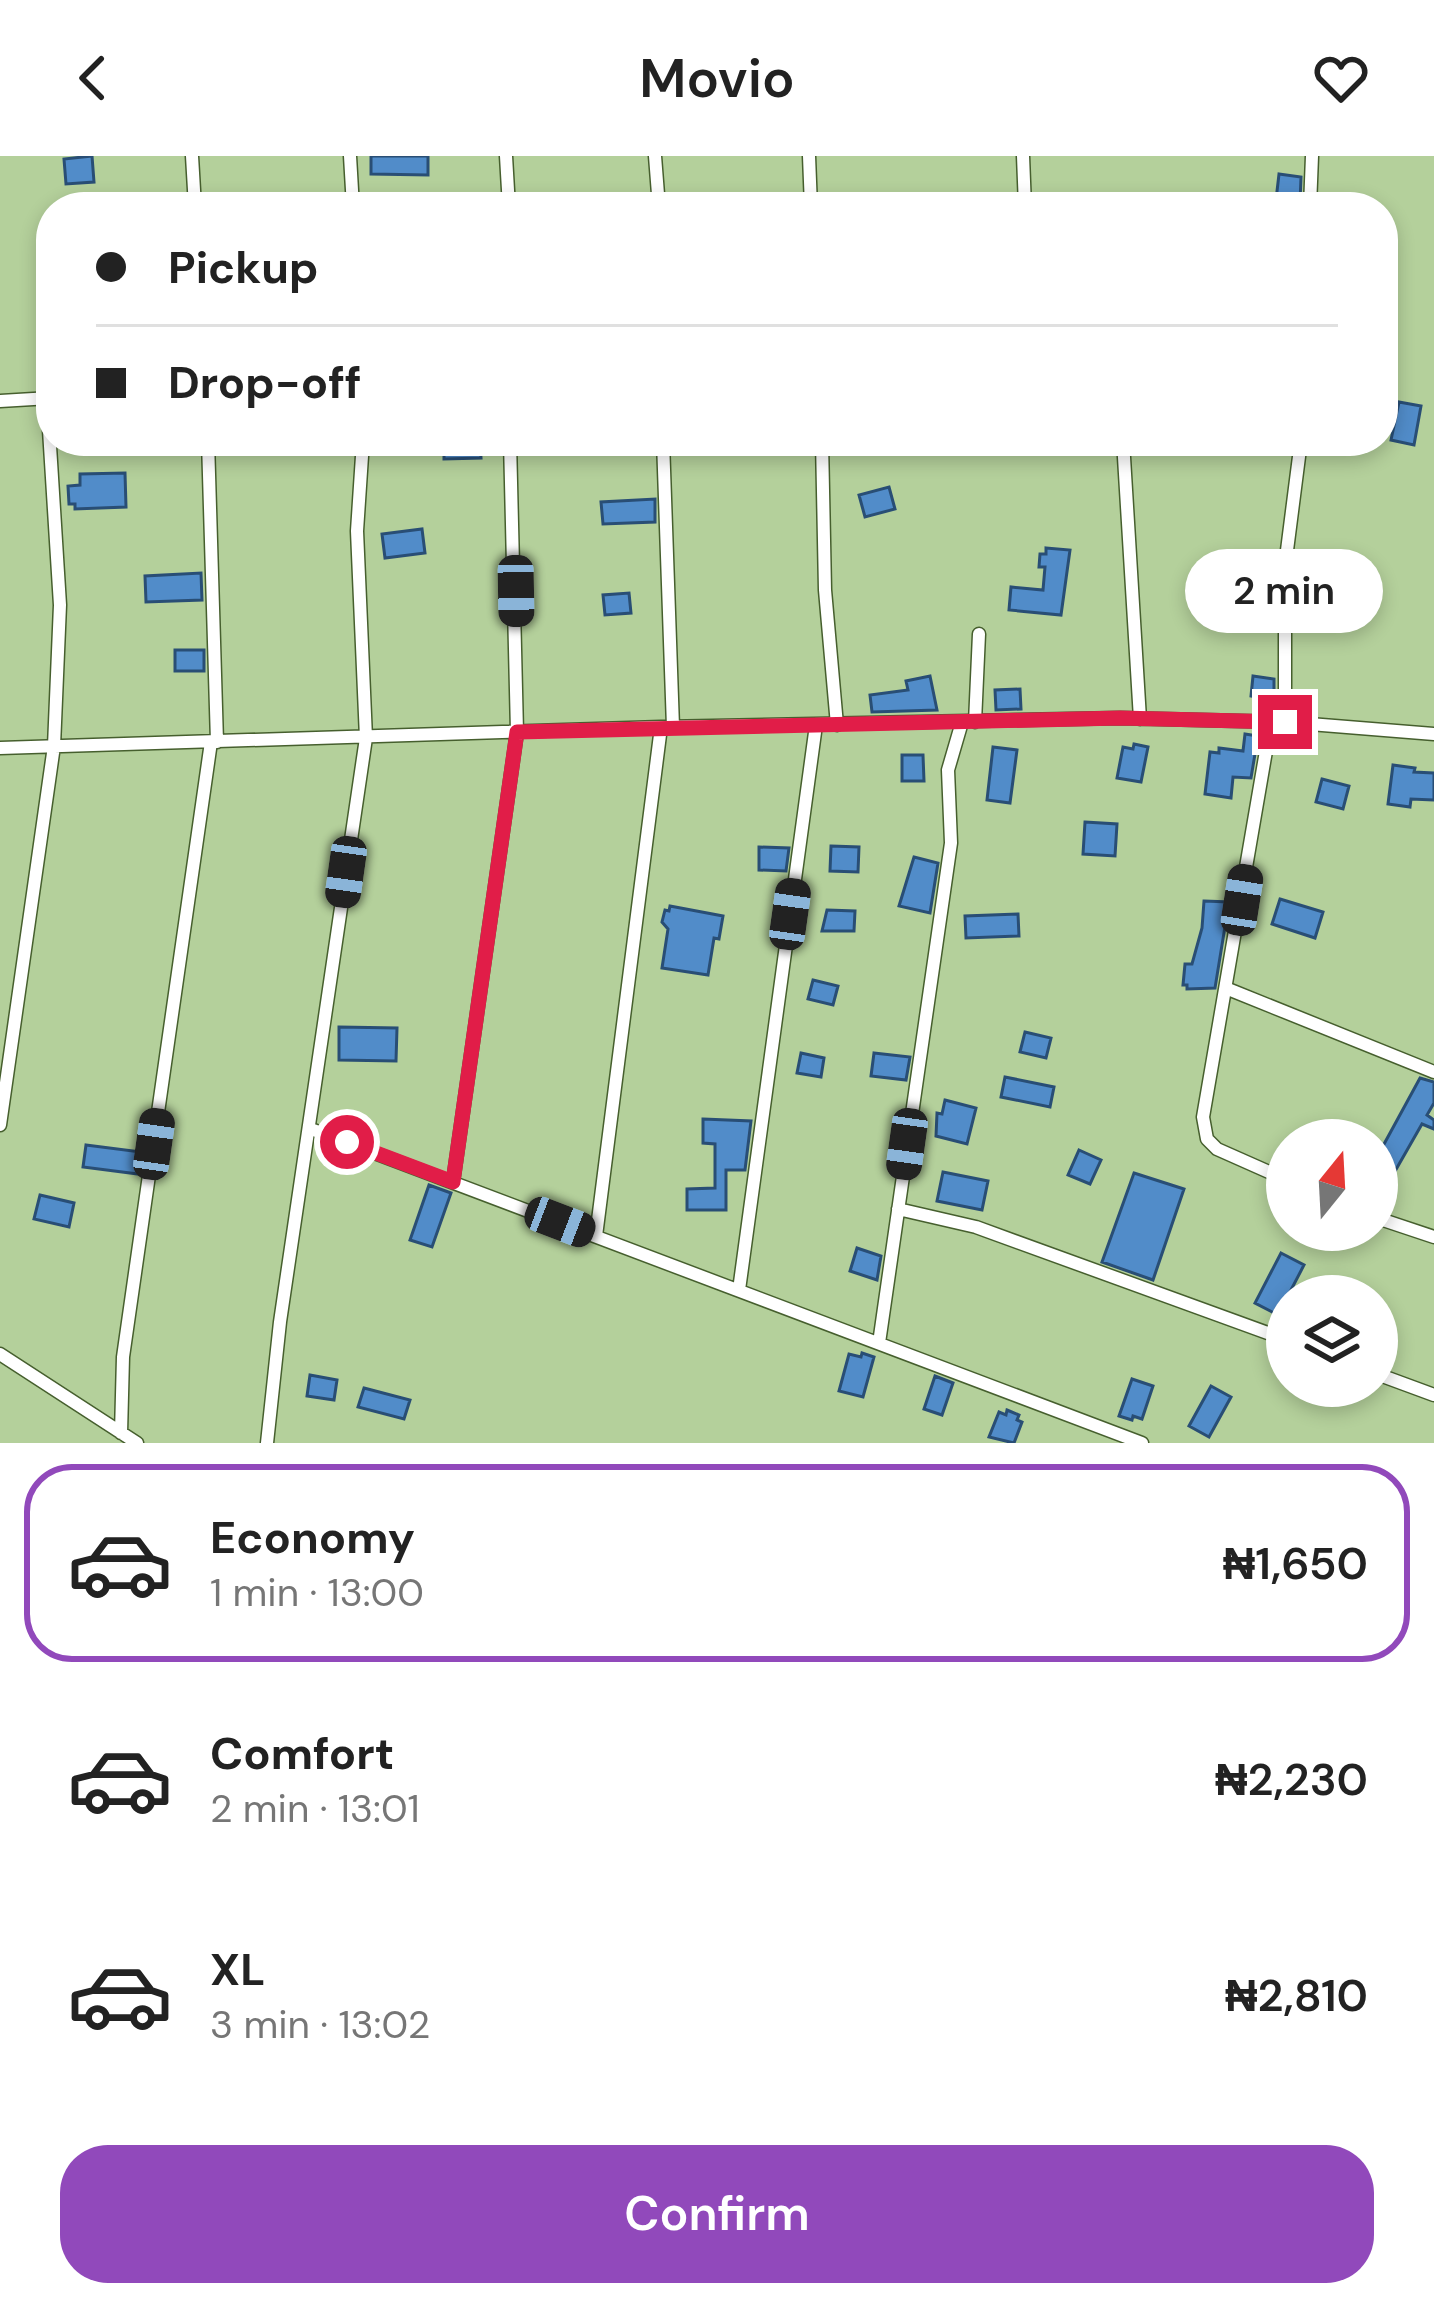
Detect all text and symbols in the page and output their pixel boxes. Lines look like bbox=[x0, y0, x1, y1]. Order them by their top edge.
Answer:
text: Movio bbox=[639, 43, 795, 114]
icon: back bbox=[60, 45, 126, 111]
icon: heart bbox=[1308, 45, 1374, 111]
text: Pickup bbox=[168, 238, 318, 297]
text: Drop-off bbox=[168, 353, 362, 412]
callout: 2 min bbox=[1186, 548, 1384, 632]
car bbox=[497, 555, 535, 627]
text: 2 min bbox=[1233, 565, 1335, 616]
route end bbox=[1258, 695, 1312, 749]
car bbox=[323, 834, 369, 910]
car bbox=[1219, 862, 1265, 938]
car bbox=[767, 876, 813, 952]
car bbox=[131, 1106, 177, 1182]
car bbox=[884, 1106, 930, 1182]
route start bbox=[320, 1115, 374, 1169]
north arrow bbox=[1266, 1119, 1398, 1251]
map controls bbox=[1266, 1119, 1398, 1407]
car bbox=[520, 1192, 600, 1252]
button: layers bbox=[1266, 1275, 1398, 1407]
text: Economy bbox=[210, 1508, 415, 1567]
icon: car bbox=[66, 1509, 174, 1617]
text: ₦1,650 bbox=[1223, 1534, 1368, 1593]
text: 1 min · 13:00 bbox=[210, 1567, 424, 1618]
text: Comfort bbox=[210, 1724, 394, 1783]
icon: car bbox=[66, 1725, 174, 1833]
text: ₦2,230 bbox=[1215, 1750, 1368, 1809]
text: 2 min · 13:01 bbox=[210, 1783, 420, 1834]
text: XL bbox=[210, 1940, 265, 1999]
icon: car bbox=[66, 1941, 174, 2049]
text: ₦2,810 bbox=[1225, 1966, 1368, 2025]
text: 3 min · 13:02 bbox=[210, 1999, 430, 2050]
button: Confirm bbox=[60, 2145, 1374, 2283]

